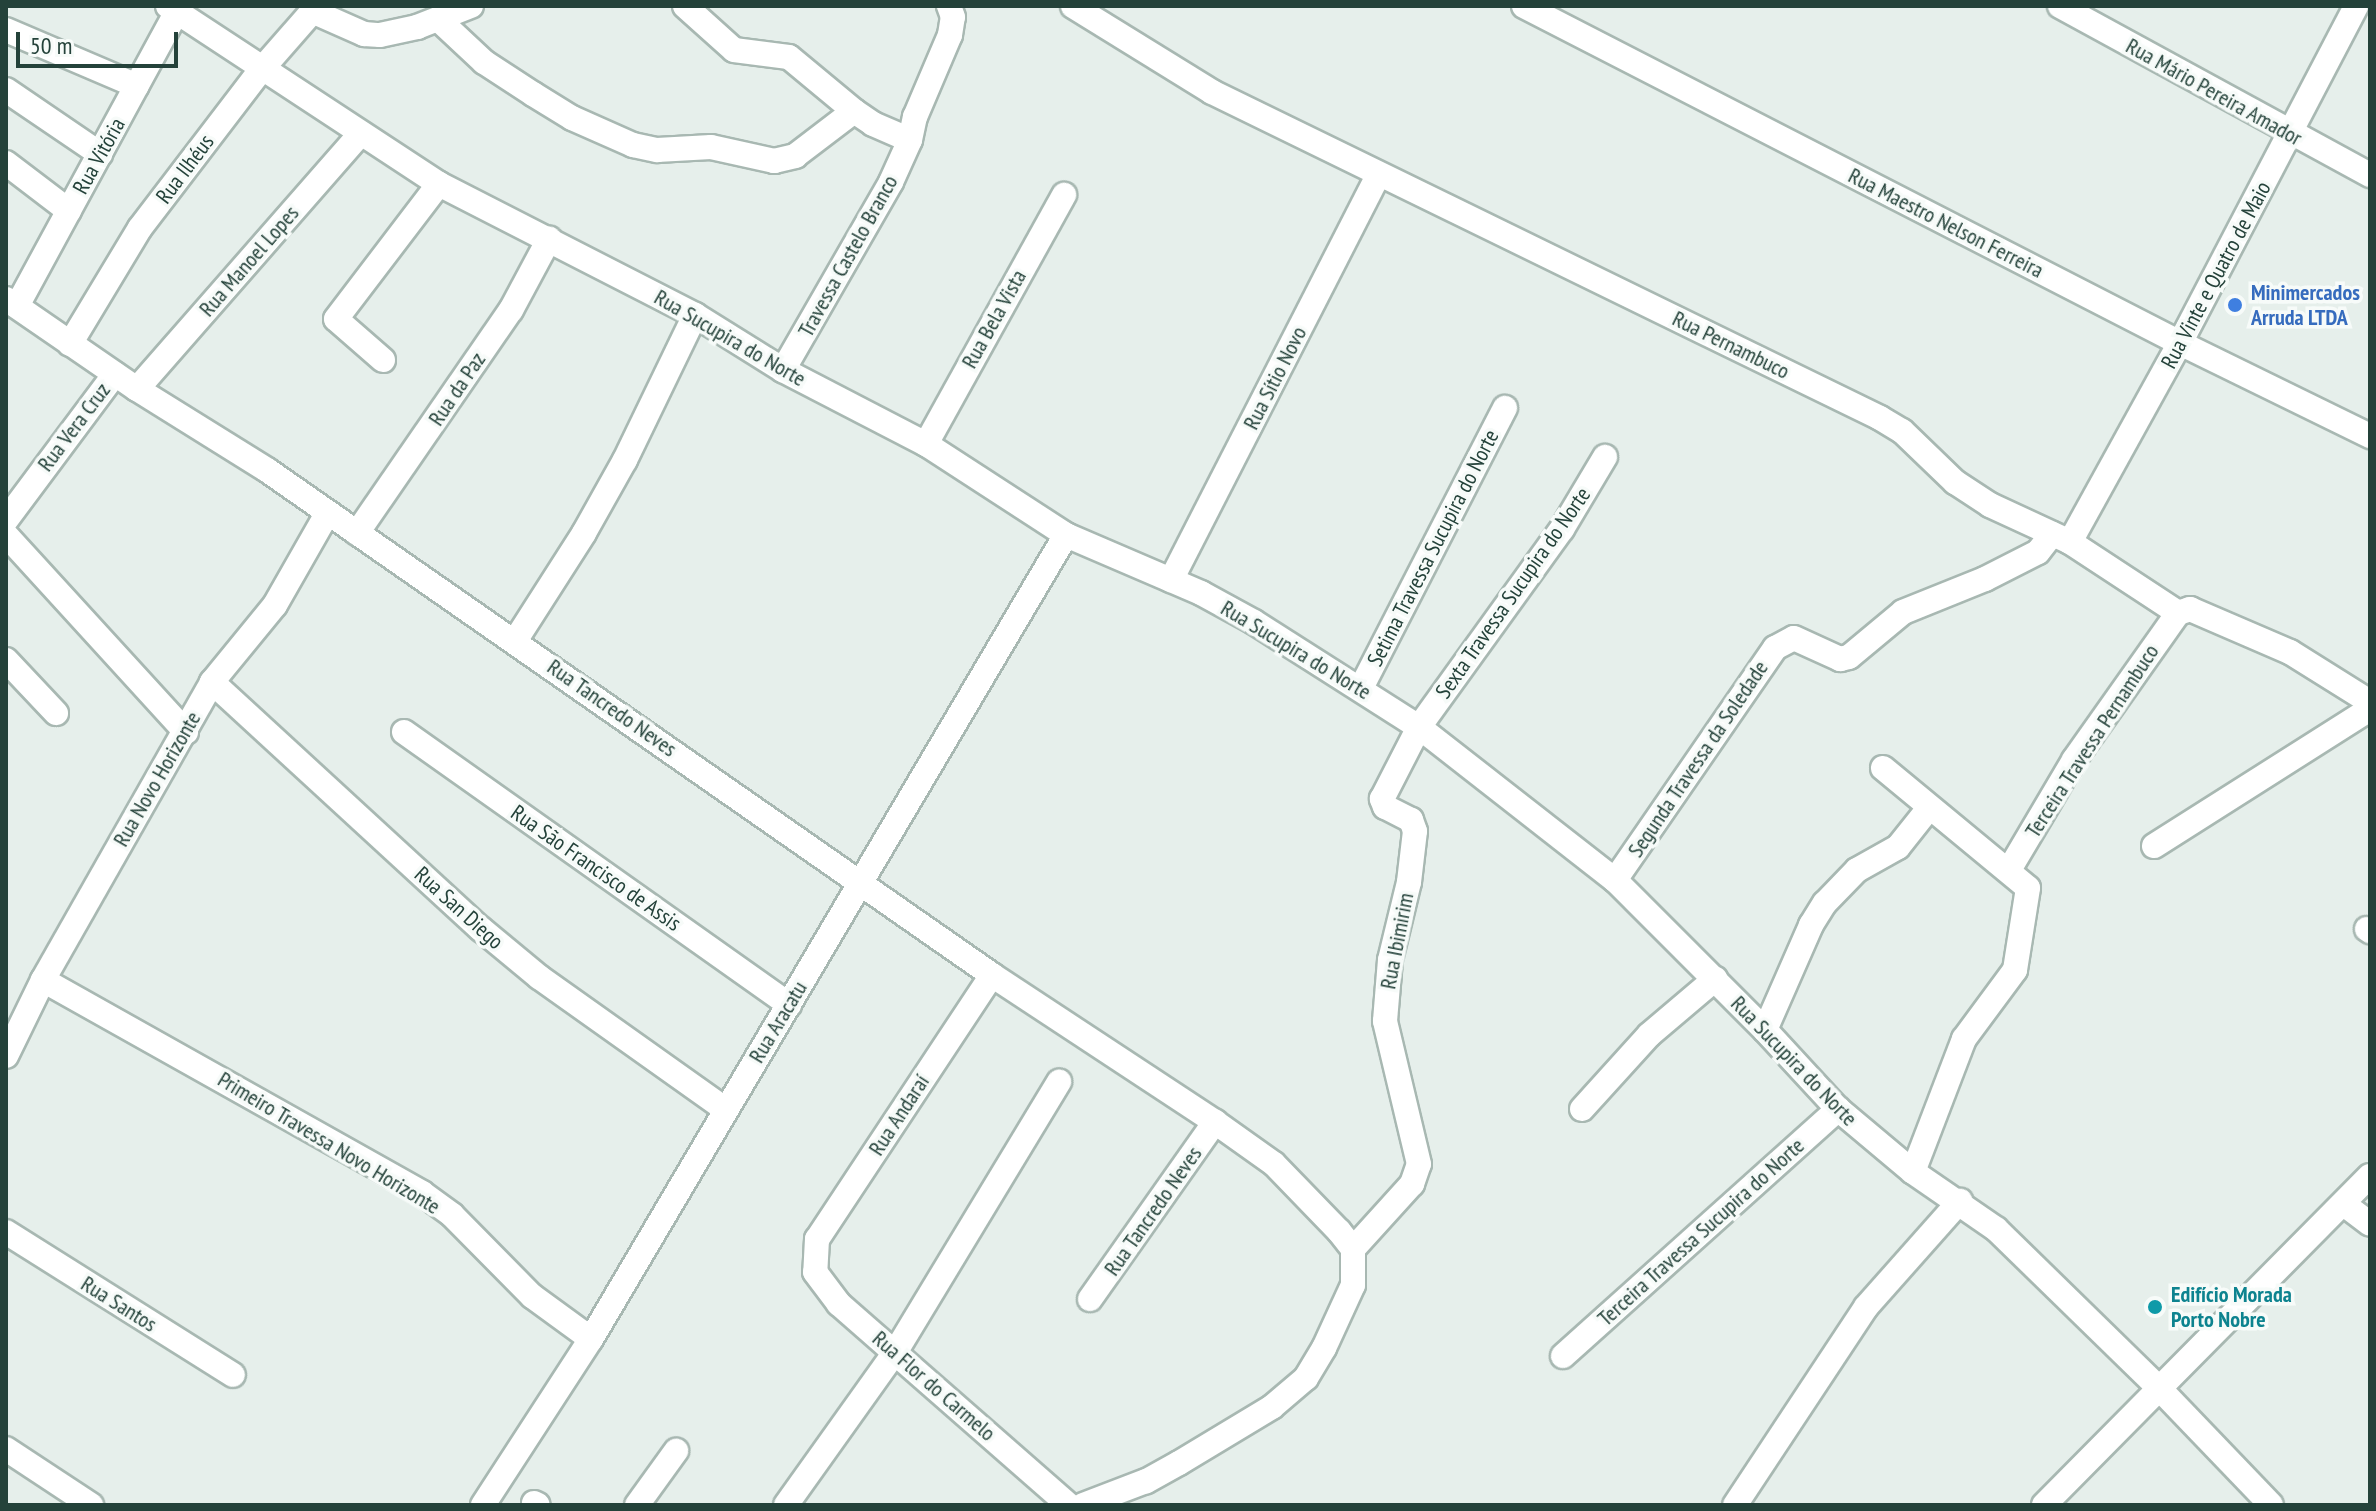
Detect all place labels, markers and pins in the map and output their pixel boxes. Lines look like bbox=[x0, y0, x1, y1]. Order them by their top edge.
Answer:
place label: Minimercados Arruda LTDA bbox=[2251, 279, 2360, 330]
marker: Minimercados Arruda LTDA bbox=[2226, 296, 2244, 314]
place label: Edifício Morada Porto Nobre bbox=[2171, 1281, 2292, 1332]
marker: Edifício Morada Porto Nobre bbox=[2146, 1298, 2164, 1316]

